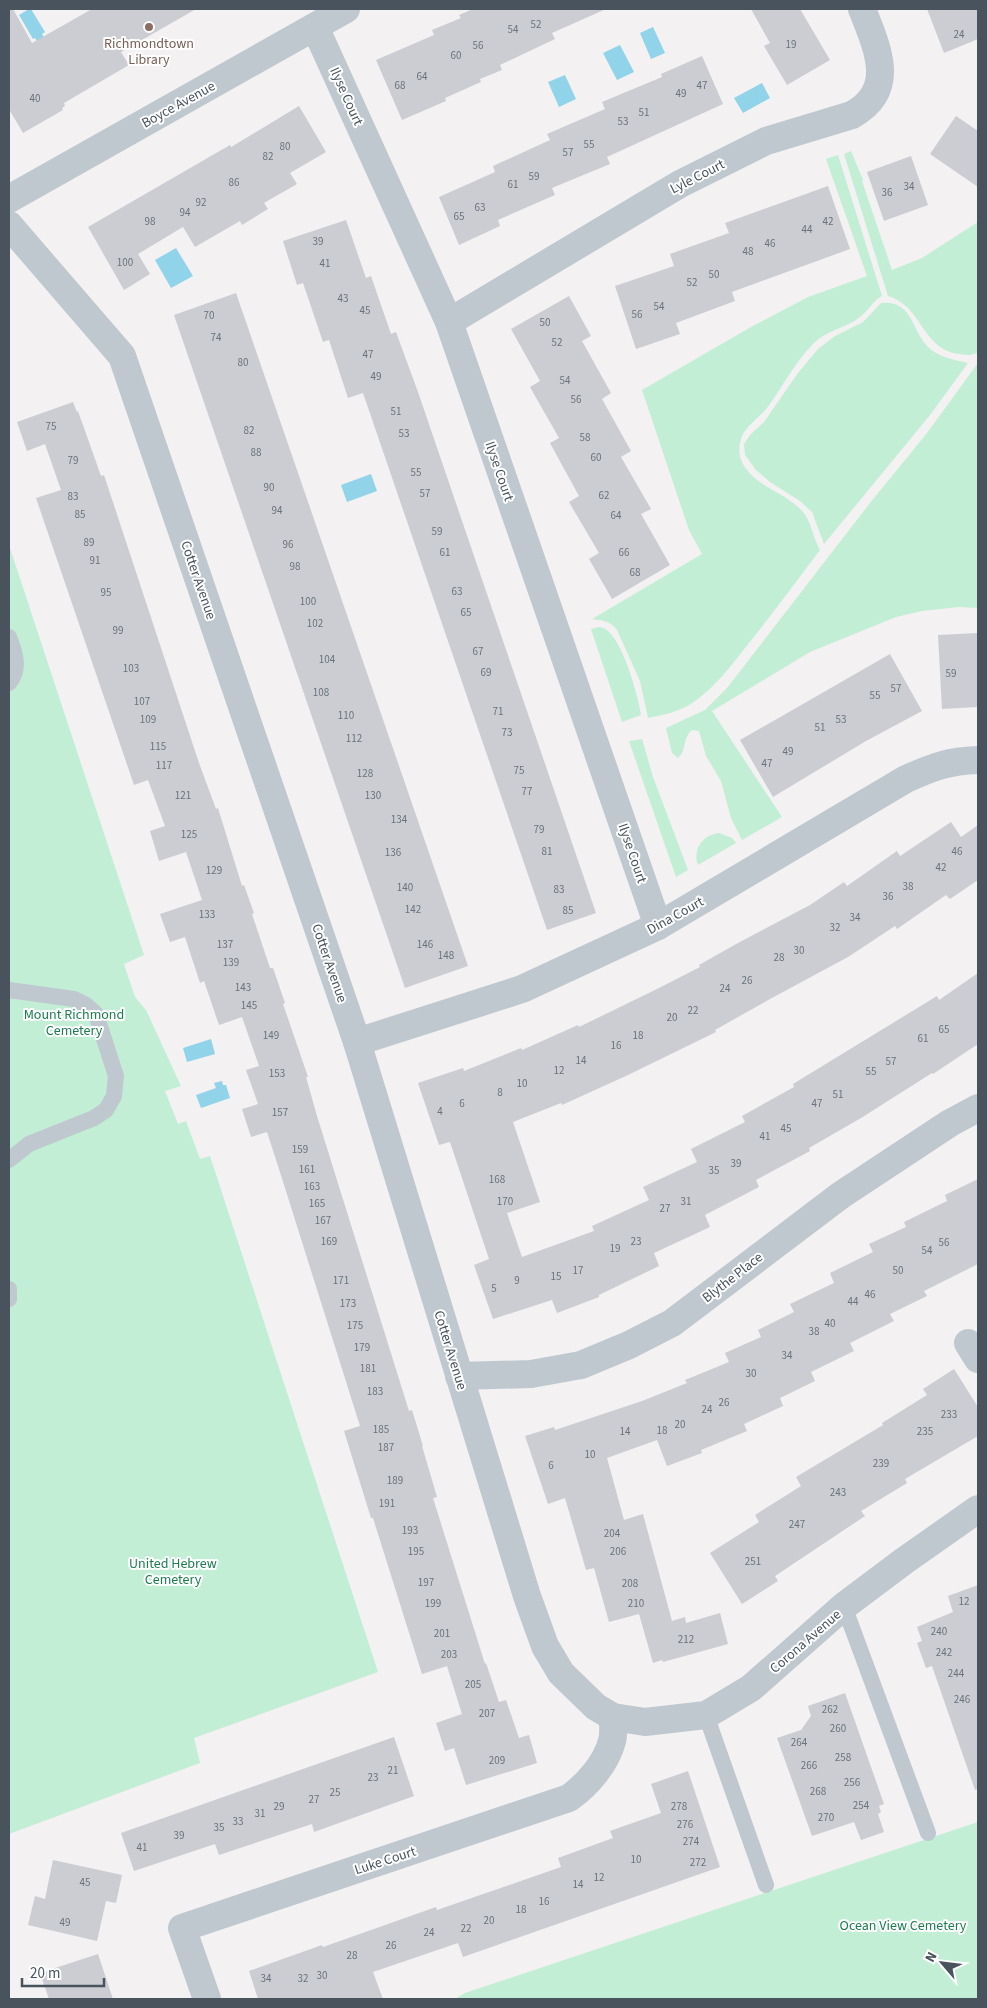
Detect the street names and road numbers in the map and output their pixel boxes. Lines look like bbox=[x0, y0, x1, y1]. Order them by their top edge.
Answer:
street label: Ilyse Court bbox=[324, 64, 368, 129]
street label: Boyce Avenue bbox=[138, 76, 219, 133]
street label: Lyle Court bbox=[667, 154, 728, 199]
street label: Ilyse Court bbox=[479, 439, 519, 504]
street label: Cotter Avenue bbox=[175, 538, 221, 622]
street label: Ilyse Court bbox=[612, 821, 652, 886]
street label: Dina Court bbox=[643, 892, 708, 940]
street label: Cotter Avenue bbox=[306, 921, 352, 1005]
street label: Blythe Place bbox=[698, 1248, 767, 1308]
street label: Cotter Avenue bbox=[428, 1308, 472, 1393]
street label: Corona Avenue bbox=[766, 1605, 846, 1678]
street label: Luke Court bbox=[352, 1842, 419, 1880]

